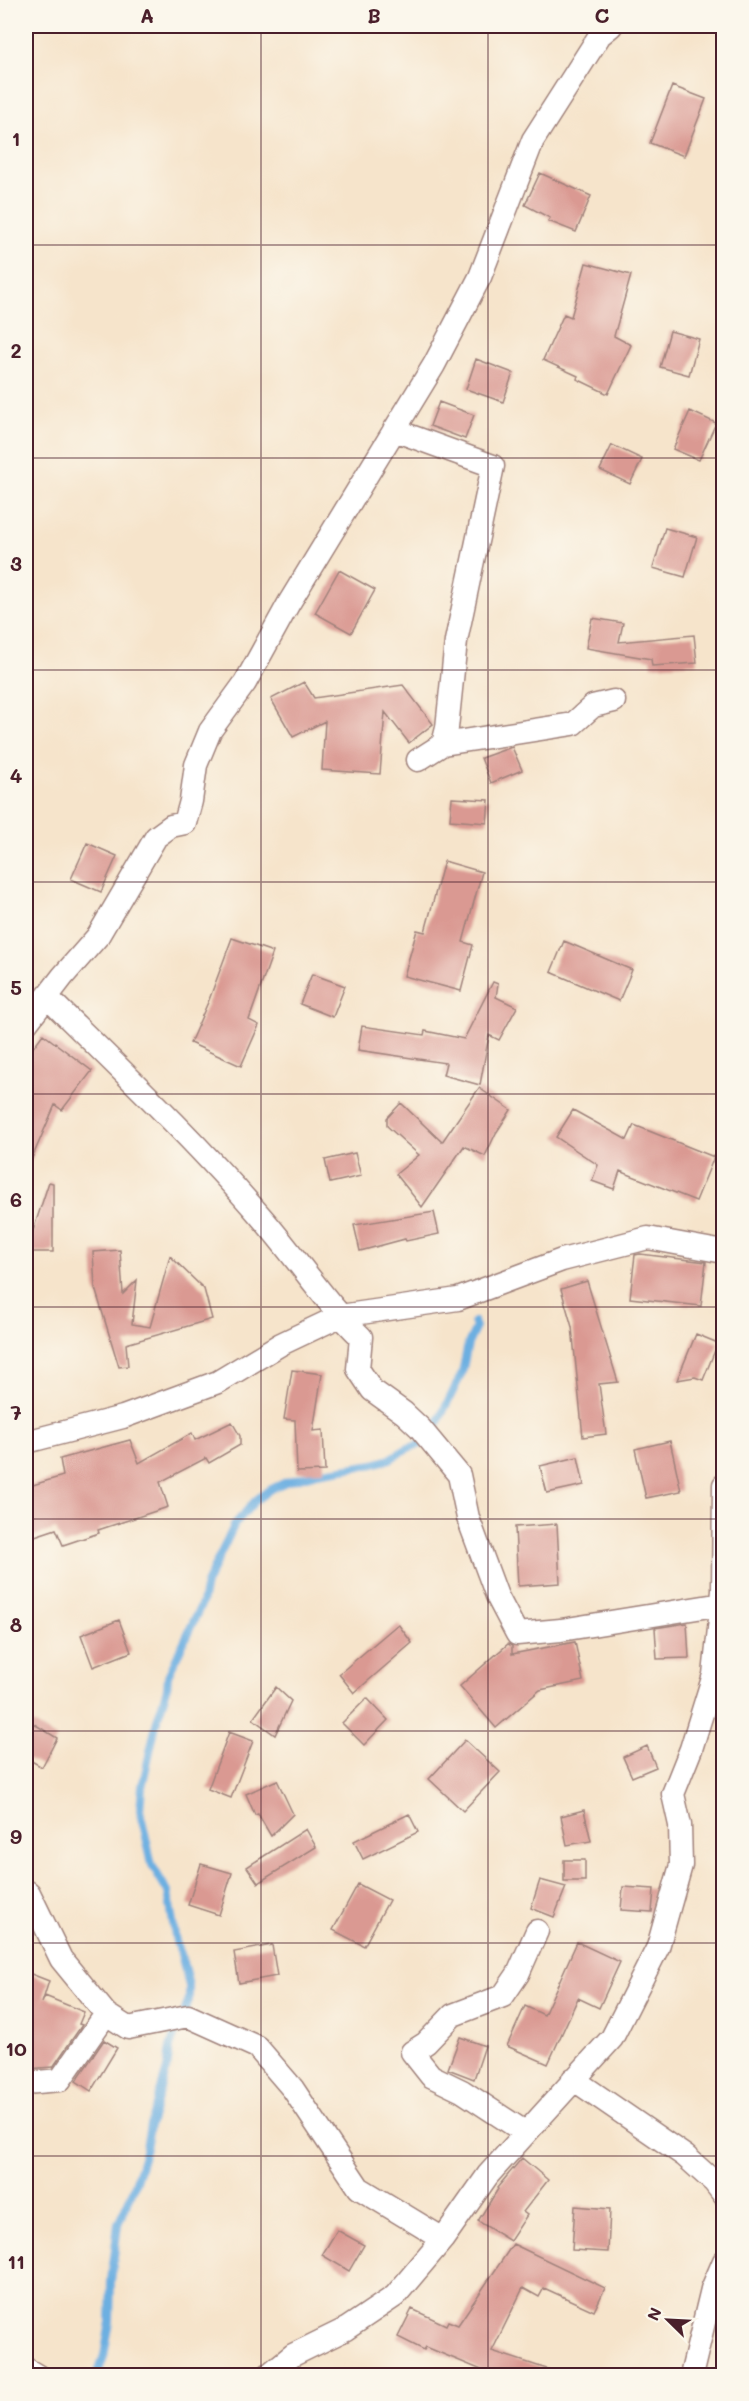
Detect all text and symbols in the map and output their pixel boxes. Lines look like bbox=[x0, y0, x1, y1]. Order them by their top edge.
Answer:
text: A bbox=[140, 2, 154, 28]
text: B bbox=[367, 2, 381, 28]
text: C bbox=[595, 2, 610, 28]
text: 1 bbox=[12, 125, 20, 151]
text: 2 bbox=[10, 337, 22, 363]
text: 3 bbox=[10, 550, 22, 576]
text: 4 bbox=[10, 762, 23, 788]
text: 5 bbox=[10, 974, 22, 1000]
text: 6 bbox=[10, 1186, 22, 1212]
text: 7 bbox=[10, 1399, 22, 1425]
text: 8 bbox=[10, 1611, 22, 1637]
text: 9 bbox=[10, 1823, 22, 1849]
text: 10 bbox=[5, 2035, 27, 2061]
text: 11 bbox=[7, 2248, 25, 2274]
north arrow bbox=[638, 2290, 698, 2350]
text: N bbox=[642, 2304, 666, 2324]

